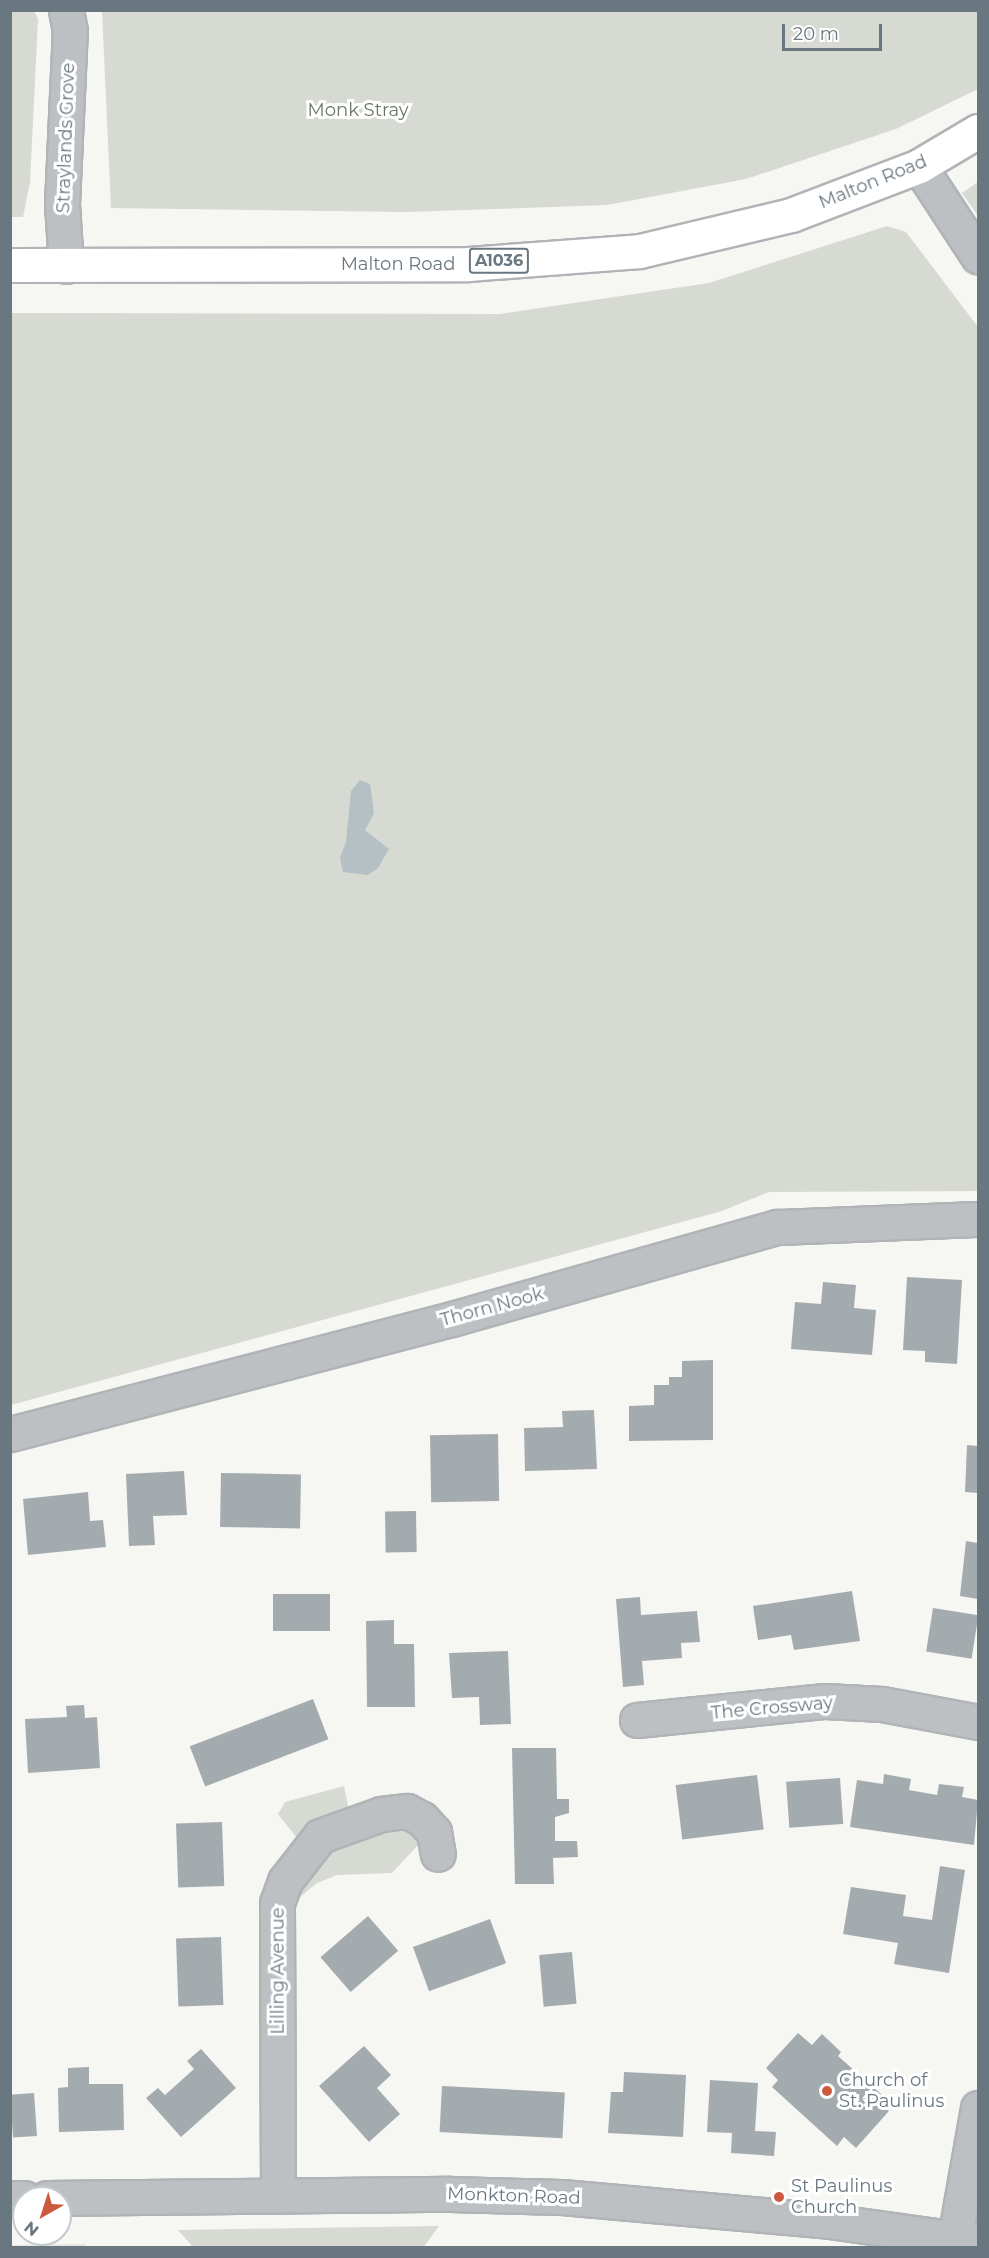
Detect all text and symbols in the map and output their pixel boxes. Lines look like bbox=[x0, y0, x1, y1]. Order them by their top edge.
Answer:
scale bar bbox=[785, 12, 886, 50]
text: 20 m bbox=[793, 23, 839, 45]
street label: Straylands Grove bbox=[53, 62, 79, 214]
park label: Monk Stray bbox=[307, 99, 409, 121]
street label: Malton Road bbox=[816, 151, 930, 213]
road number: A1036 bbox=[468, 248, 530, 274]
street label: Malton Road bbox=[341, 253, 455, 275]
street label: Thorn Nook bbox=[438, 1283, 546, 1331]
street label: The Crossway bbox=[710, 1692, 834, 1724]
street label: Lilling Avenue bbox=[267, 1907, 289, 2035]
place label: Church of St. Paulinus bbox=[839, 2070, 944, 2112]
marker: Church of St. Paulinus bbox=[820, 2084, 834, 2098]
place label: St Paulinus Church bbox=[791, 2176, 892, 2218]
street label: Monkton Road bbox=[447, 2183, 581, 2209]
north arrow bbox=[12, 2186, 72, 2246]
marker: St Paulinus Church bbox=[772, 2190, 786, 2204]
text: N bbox=[21, 2217, 43, 2240]

